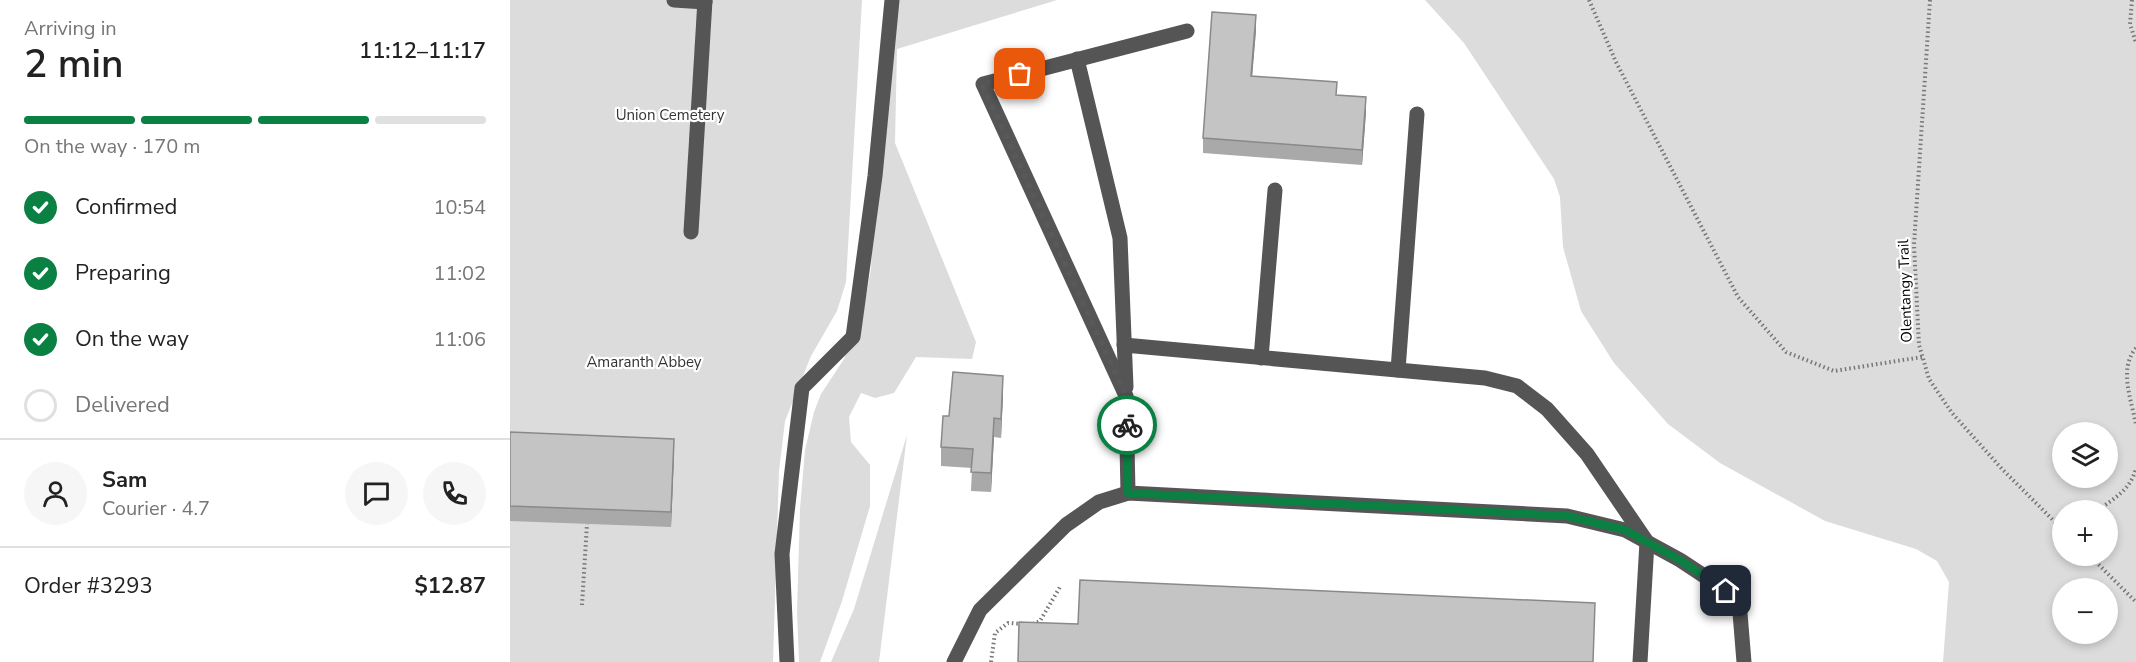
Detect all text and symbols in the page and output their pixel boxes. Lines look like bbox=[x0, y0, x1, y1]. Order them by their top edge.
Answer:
text: Arriving in bbox=[24, 15, 117, 42]
text: 11:12–11:17 bbox=[359, 36, 486, 66]
text: 2 min bbox=[24, 38, 123, 91]
pin bbox=[994, 48, 1045, 99]
icon: bag bbox=[1003, 57, 1036, 90]
park label: Union Cemetery bbox=[616, 105, 725, 125]
text: On the way · 170 m bbox=[24, 133, 200, 160]
icon: check bbox=[24, 191, 57, 224]
text: Confirmed bbox=[75, 192, 177, 222]
text: 10:54 bbox=[433, 194, 486, 221]
street label: Olentangy Trail bbox=[1893, 238, 1917, 343]
icon: check bbox=[24, 257, 57, 290]
text: Preparing bbox=[75, 258, 171, 288]
text: 11:02 bbox=[433, 260, 486, 287]
icon: check bbox=[24, 323, 57, 356]
text: On the way bbox=[75, 324, 189, 354]
text: 11:06 bbox=[433, 326, 486, 353]
park label: Amaranth Abbey bbox=[586, 352, 702, 372]
text: Delivered bbox=[75, 390, 170, 420]
courier bbox=[1097, 395, 1157, 455]
icon: bike bbox=[1111, 409, 1144, 442]
map controls bbox=[2052, 422, 2118, 644]
button: layers bbox=[2052, 422, 2118, 488]
button: person bbox=[24, 462, 87, 525]
button: chat bbox=[345, 462, 408, 525]
button: phone bbox=[423, 462, 486, 525]
text: Sam bbox=[102, 465, 147, 495]
text: Courier · 4.7 bbox=[102, 495, 210, 522]
button: + bbox=[2052, 500, 2118, 566]
pin bbox=[1700, 565, 1751, 616]
text: Order #3293 bbox=[24, 571, 153, 601]
text: $12.87 bbox=[415, 571, 486, 601]
icon: home bbox=[1709, 574, 1742, 607]
button: − bbox=[2052, 578, 2118, 644]

